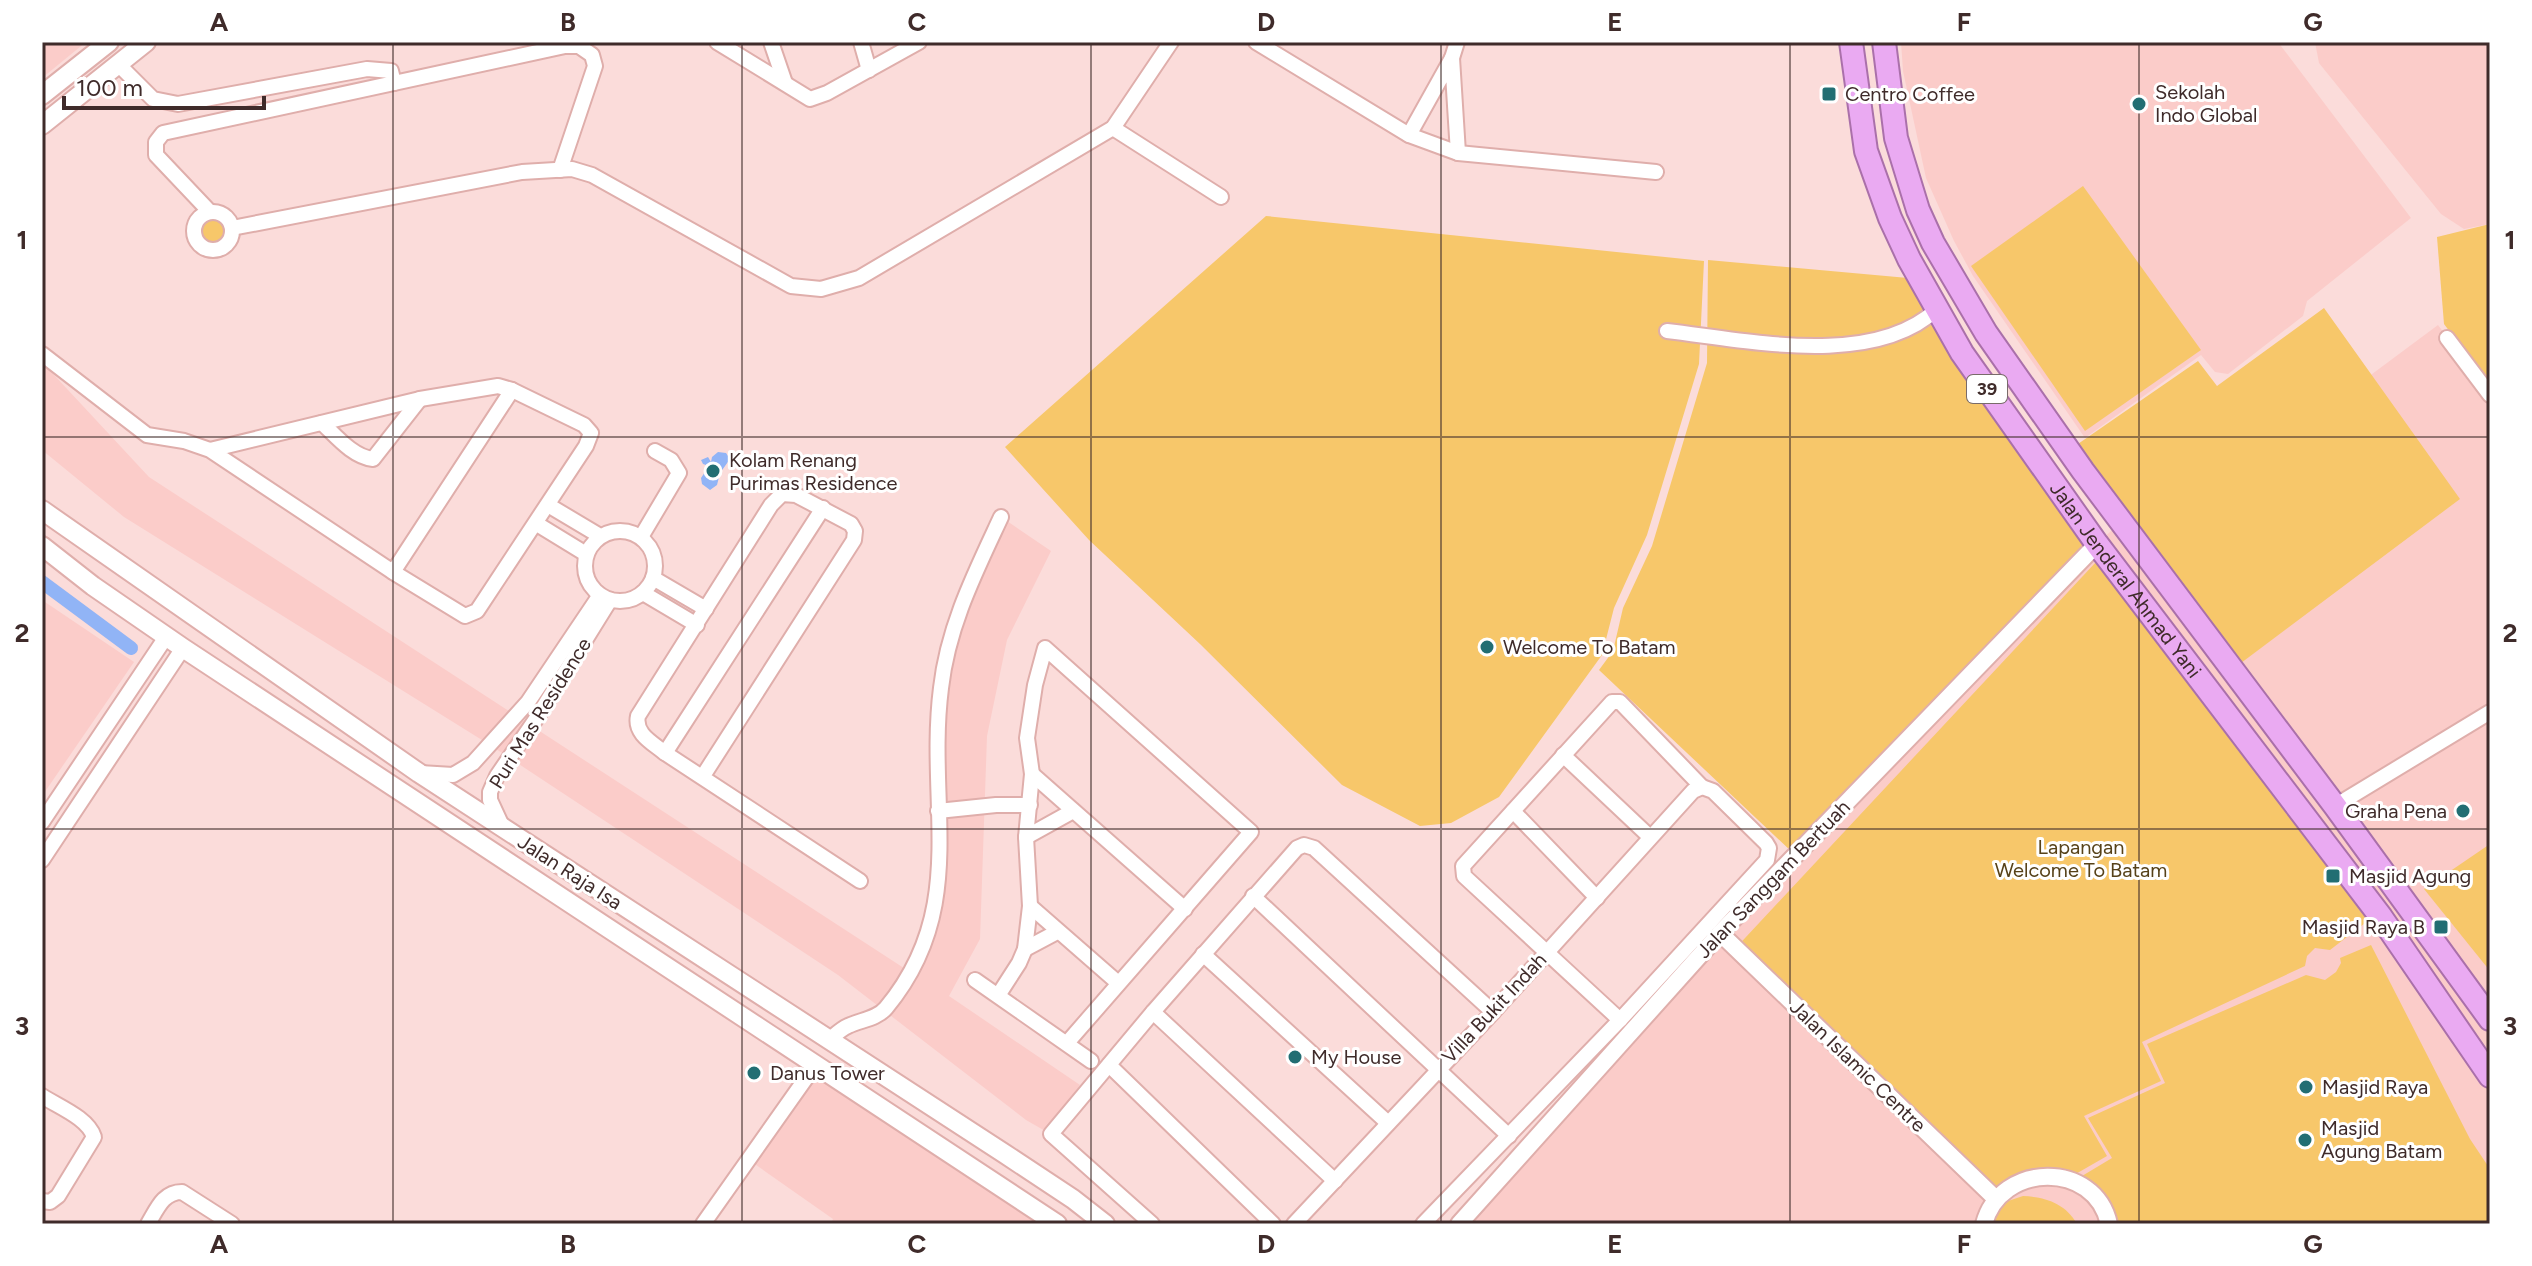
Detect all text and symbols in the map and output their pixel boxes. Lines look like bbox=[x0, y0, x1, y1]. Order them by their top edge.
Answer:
text: A bbox=[210, 6, 229, 38]
text: B bbox=[560, 6, 576, 38]
text: C bbox=[908, 6, 927, 38]
text: D bbox=[1257, 6, 1275, 38]
text: E bbox=[1607, 6, 1623, 38]
text: F bbox=[1957, 6, 1971, 38]
text: G bbox=[2303, 6, 2323, 38]
scale bar bbox=[64, 60, 264, 110]
text: 100 m bbox=[76, 73, 143, 102]
place label: Sekolah Indo Global bbox=[2155, 80, 2257, 127]
place label: Centro Coffee bbox=[1845, 82, 1975, 106]
marker: Centro Coffee bbox=[1820, 85, 1838, 103]
marker: Sekolah Indo Global bbox=[2130, 95, 2148, 113]
text: 1 bbox=[17, 224, 27, 256]
text: 1 bbox=[2505, 224, 2515, 256]
road number: 39 bbox=[1967, 375, 2007, 403]
place label: Kolam Renang Purimas Residence bbox=[729, 448, 898, 495]
marker: Kolam Renang Purimas Residence bbox=[704, 462, 722, 480]
street label: Jalan Jenderal Ahmad Yani bbox=[2045, 477, 2206, 682]
text: 2 bbox=[14, 617, 30, 649]
text: 2 bbox=[2502, 617, 2518, 649]
street label: Puri Mas Residence bbox=[484, 633, 596, 793]
place label: Welcome To Batam bbox=[1503, 635, 1676, 659]
marker: Welcome To Batam bbox=[1478, 638, 1496, 656]
street label: Jalan Sanggam Bertuah bbox=[1691, 795, 1855, 963]
place label: Graha Pena bbox=[2345, 799, 2447, 823]
marker: Graha Pena bbox=[2454, 802, 2472, 820]
street label: Jalan Raja Isa bbox=[513, 829, 627, 915]
park label: Lapangan Welcome To Batam bbox=[1995, 835, 2167, 882]
place label: Masjid Agung bbox=[2349, 864, 2471, 888]
marker: Masjid Agung bbox=[2324, 867, 2342, 885]
place label: Masjid Raya B bbox=[2302, 915, 2425, 939]
marker: Masjid Raya B bbox=[2432, 918, 2450, 936]
street label: Villa Bukit Indah bbox=[1437, 948, 1551, 1068]
street label: Jalan Islamic Centre bbox=[1785, 995, 1931, 1137]
text: 3 bbox=[15, 1010, 29, 1042]
text: 3 bbox=[2503, 1010, 2517, 1042]
place label: My House bbox=[1311, 1045, 1401, 1069]
marker: My House bbox=[1286, 1048, 1304, 1066]
place label: Danus Tower bbox=[770, 1061, 885, 1085]
marker: Danus Tower bbox=[745, 1064, 763, 1082]
place label: Masjid Raya bbox=[2322, 1075, 2428, 1099]
marker: Masjid Raya bbox=[2297, 1078, 2315, 1096]
place label: Masjid Agung Batam bbox=[2321, 1116, 2442, 1163]
marker: Masjid Agung Batam bbox=[2296, 1131, 2314, 1149]
text: A bbox=[210, 1228, 229, 1260]
text: B bbox=[560, 1228, 576, 1260]
text: C bbox=[908, 1228, 927, 1260]
text: D bbox=[1257, 1228, 1275, 1260]
text: E bbox=[1607, 1228, 1623, 1260]
text: F bbox=[1957, 1228, 1971, 1260]
text: G bbox=[2303, 1228, 2323, 1260]

